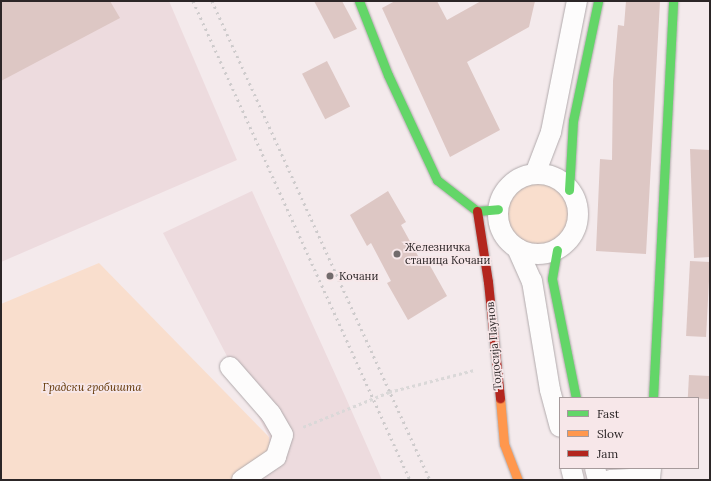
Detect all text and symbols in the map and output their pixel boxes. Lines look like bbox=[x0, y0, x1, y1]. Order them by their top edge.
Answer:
place label: Железничка станица Кочани bbox=[405, 241, 490, 267]
marker: Железничка станица Кочани bbox=[392, 249, 402, 259]
place label: Кочани bbox=[339, 269, 378, 283]
marker: Кочани bbox=[324, 270, 336, 282]
street label: Тодосија Паунов bbox=[484, 301, 504, 391]
park label: Градски гробишта bbox=[42, 380, 142, 394]
legend bbox=[559, 397, 699, 469]
text: Fast bbox=[597, 406, 620, 421]
text: Slow bbox=[597, 426, 624, 441]
text: Jam bbox=[597, 446, 618, 461]

